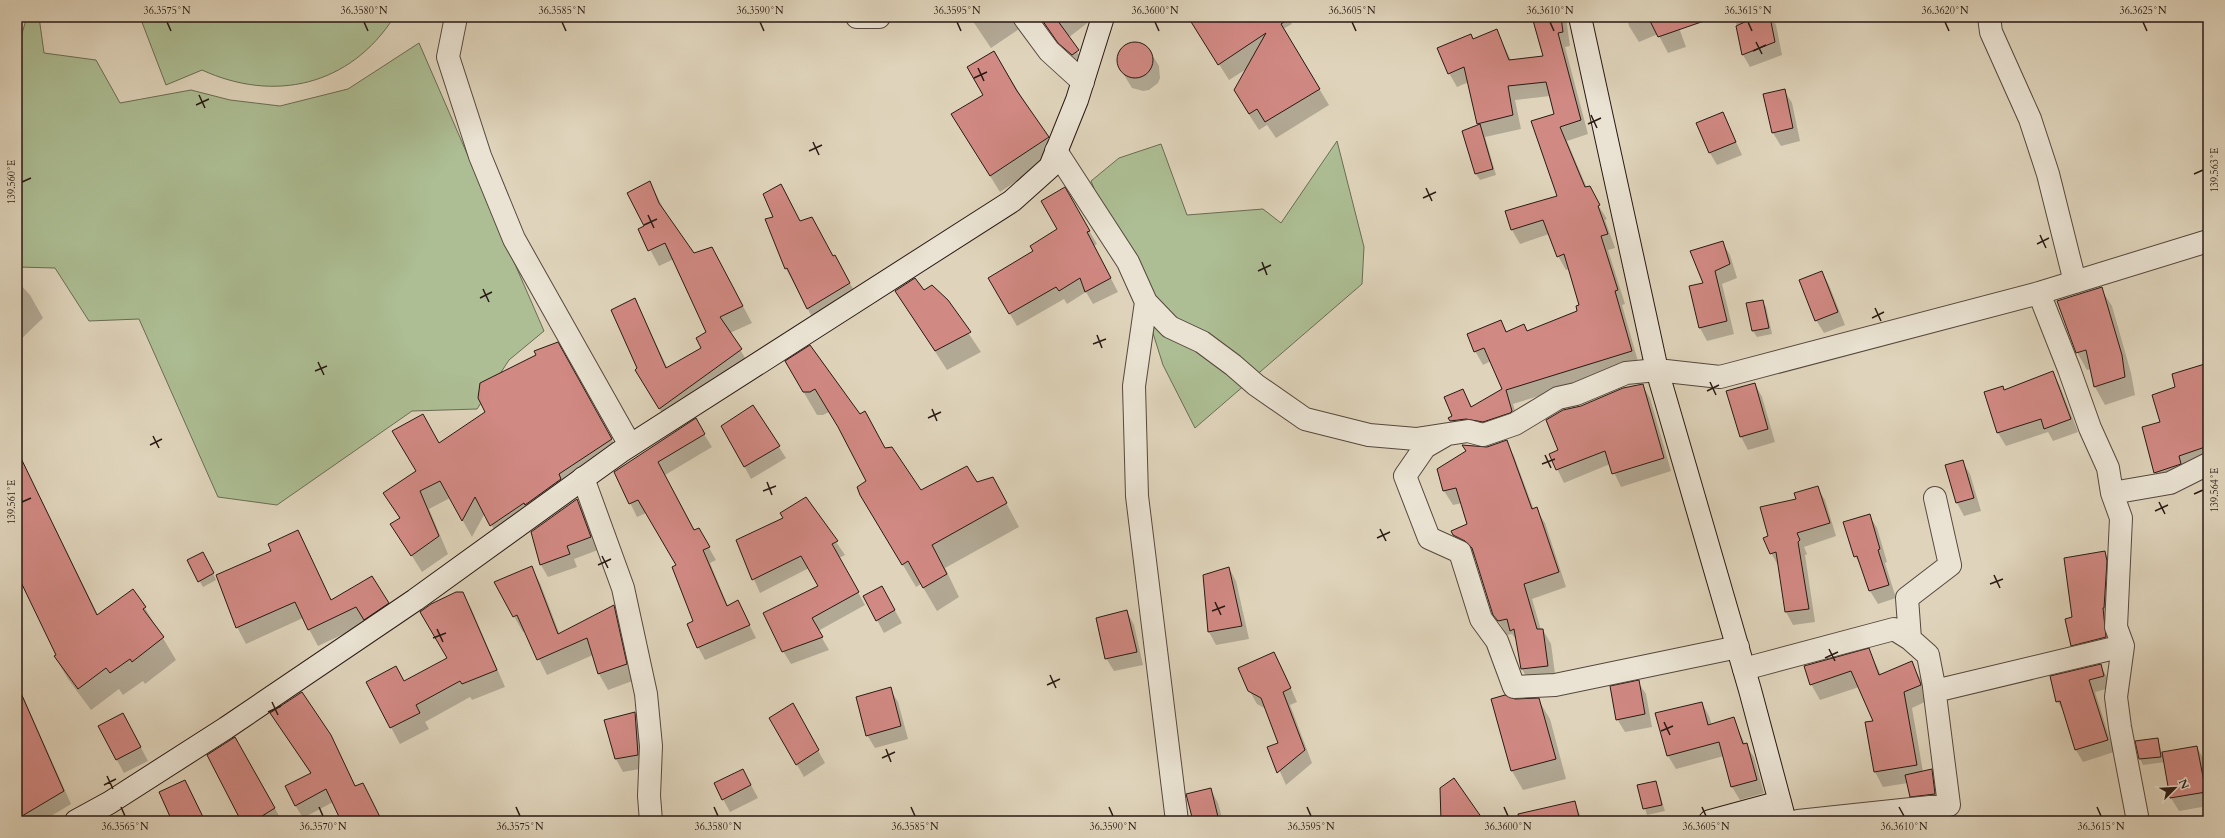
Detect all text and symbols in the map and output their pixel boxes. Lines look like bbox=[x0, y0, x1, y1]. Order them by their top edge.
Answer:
text: 36.3575°N bbox=[144, 4, 191, 18]
text: 36.3580°N bbox=[341, 4, 388, 18]
text: 36.3585°N bbox=[539, 4, 586, 18]
text: 36.3590°N bbox=[737, 4, 784, 18]
text: 36.3595°N bbox=[934, 4, 981, 18]
text: 36.3600°N bbox=[1132, 4, 1179, 18]
text: 36.3605°N bbox=[1329, 4, 1376, 18]
text: 36.3610°N bbox=[1527, 4, 1574, 18]
text: 36.3615°N bbox=[1725, 4, 1772, 18]
text: 36.3620°N bbox=[1922, 4, 1969, 18]
text: 36.3625°N bbox=[2120, 4, 2167, 18]
text: 139.563°E bbox=[2208, 148, 2222, 192]
text: 139.560°E bbox=[5, 160, 19, 204]
text: 139.564°E bbox=[2208, 468, 2222, 512]
text: 139.561°E bbox=[5, 480, 19, 524]
north arrow bbox=[2155, 768, 2195, 808]
text: N bbox=[2175, 777, 2193, 792]
text: 36.3565°N bbox=[102, 820, 149, 834]
text: 36.3570°N bbox=[300, 820, 347, 834]
text: 36.3575°N bbox=[497, 820, 544, 834]
text: 36.3580°N bbox=[695, 820, 742, 834]
text: 36.3585°N bbox=[892, 820, 939, 834]
text: 36.3590°N bbox=[1090, 820, 1137, 834]
text: 36.3595°N bbox=[1288, 820, 1335, 834]
text: 36.3600°N bbox=[1485, 820, 1532, 834]
text: 36.3605°N bbox=[1683, 820, 1730, 834]
text: 36.3610°N bbox=[1881, 820, 1928, 834]
text: 36.3615°N bbox=[2078, 820, 2125, 834]

